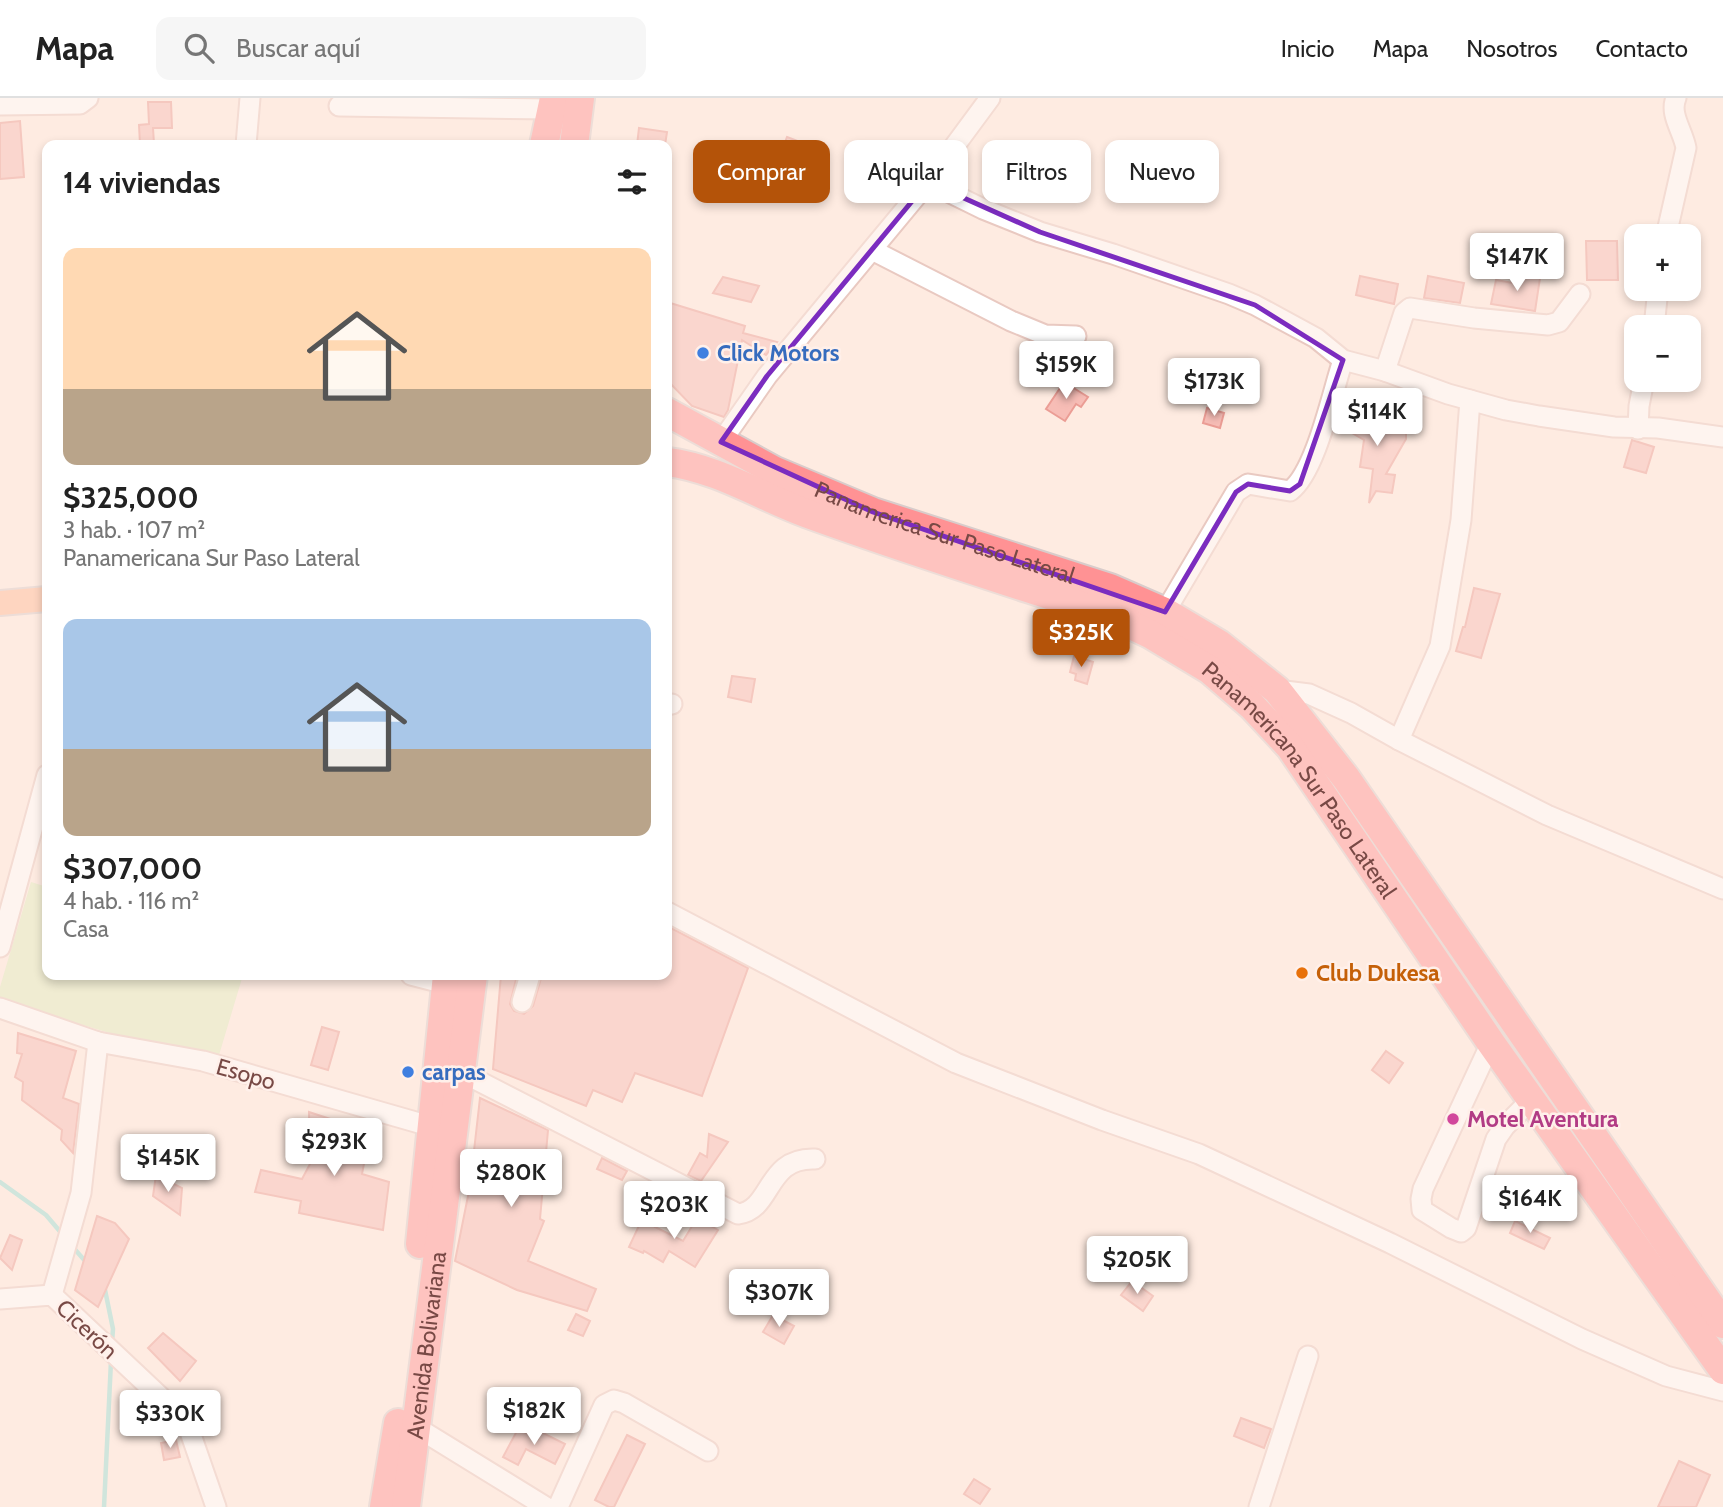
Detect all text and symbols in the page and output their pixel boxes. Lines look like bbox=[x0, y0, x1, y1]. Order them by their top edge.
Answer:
search box bbox=[156, 17, 646, 80]
text: Mapa bbox=[35, 28, 114, 68]
icon: search bbox=[180, 29, 218, 67]
text: Buscar aquí bbox=[236, 32, 360, 64]
text: Inicio bbox=[1281, 34, 1334, 63]
text: Mapa bbox=[1372, 34, 1428, 63]
text: Nosotros bbox=[1466, 34, 1557, 63]
text: Contacto bbox=[1595, 34, 1688, 63]
chip: Comprar bbox=[693, 140, 830, 203]
chip: Alquilar bbox=[844, 140, 968, 203]
chip: Filtros bbox=[982, 140, 1091, 203]
chip: Nuevo bbox=[1105, 140, 1219, 203]
icon: filters bbox=[613, 163, 651, 201]
text: 14 viviendas bbox=[63, 164, 220, 201]
map controls bbox=[1624, 224, 1701, 392]
button: + bbox=[1624, 224, 1701, 301]
pin: $147K bbox=[1468, 234, 1566, 293]
text: $147K bbox=[1486, 242, 1548, 270]
icon: home bbox=[294, 293, 420, 419]
button: − bbox=[1624, 315, 1701, 392]
place label: Click Motors bbox=[717, 339, 840, 367]
pin: $159K bbox=[1017, 342, 1115, 401]
marker: Click Motors bbox=[695, 345, 711, 361]
text: $159K bbox=[1035, 350, 1097, 378]
pin: $173K bbox=[1165, 358, 1263, 418]
text: $173K bbox=[1184, 367, 1244, 395]
pin: $114K bbox=[1328, 388, 1426, 448]
text: $114K bbox=[1347, 397, 1407, 425]
street label: Panamerica Sur Paso Lateral bbox=[811, 475, 1079, 590]
text: $325,000 bbox=[63, 479, 199, 516]
text: 3 hab. · 107 m² bbox=[63, 516, 205, 544]
text: Panamericana Sur Paso Lateral bbox=[63, 544, 360, 572]
pin: $325K bbox=[1032, 610, 1130, 669]
text: $325K bbox=[1049, 618, 1113, 646]
street label: Panamericana Sur Paso Lateral bbox=[1196, 655, 1403, 904]
icon: home bbox=[294, 664, 420, 790]
text: $307,000 bbox=[63, 850, 202, 887]
text: 4 hab. · 116 m² bbox=[63, 887, 199, 915]
text: Casa bbox=[63, 915, 109, 943]
place label: Club Dukesa bbox=[1316, 959, 1440, 987]
marker: Club Dukesa bbox=[1294, 965, 1310, 981]
street label: Esopo bbox=[213, 1052, 279, 1096]
place label: carpas bbox=[422, 1058, 486, 1086]
marker: carpas bbox=[400, 1064, 416, 1080]
place label: Motel Aventura bbox=[1467, 1105, 1619, 1133]
marker: Motel Aventura bbox=[1445, 1111, 1461, 1127]
pin: $293K bbox=[285, 1118, 383, 1178]
text: $293K bbox=[301, 1127, 367, 1155]
pin: $145K bbox=[119, 1134, 217, 1194]
text: $145K bbox=[137, 1143, 199, 1171]
pin: $280K bbox=[462, 1150, 560, 1209]
text: $280K bbox=[476, 1158, 546, 1186]
pin: $164K bbox=[1481, 1176, 1579, 1235]
pin: $203K bbox=[625, 1182, 723, 1241]
text: $164K bbox=[1498, 1184, 1562, 1212]
text: $203K bbox=[640, 1190, 708, 1218]
pin: $205K bbox=[1088, 1236, 1186, 1296]
text: $205K bbox=[1103, 1245, 1171, 1273]
street label: Avenida Bolivariana bbox=[401, 1250, 452, 1441]
pin: $307K bbox=[730, 1270, 828, 1329]
text: $307K bbox=[745, 1278, 813, 1306]
street label: Cicerón bbox=[50, 1293, 124, 1365]
pin: $182K bbox=[485, 1388, 583, 1447]
pin: $330K bbox=[121, 1390, 219, 1450]
text: $182K bbox=[503, 1396, 565, 1424]
text: $330K bbox=[136, 1399, 204, 1427]

